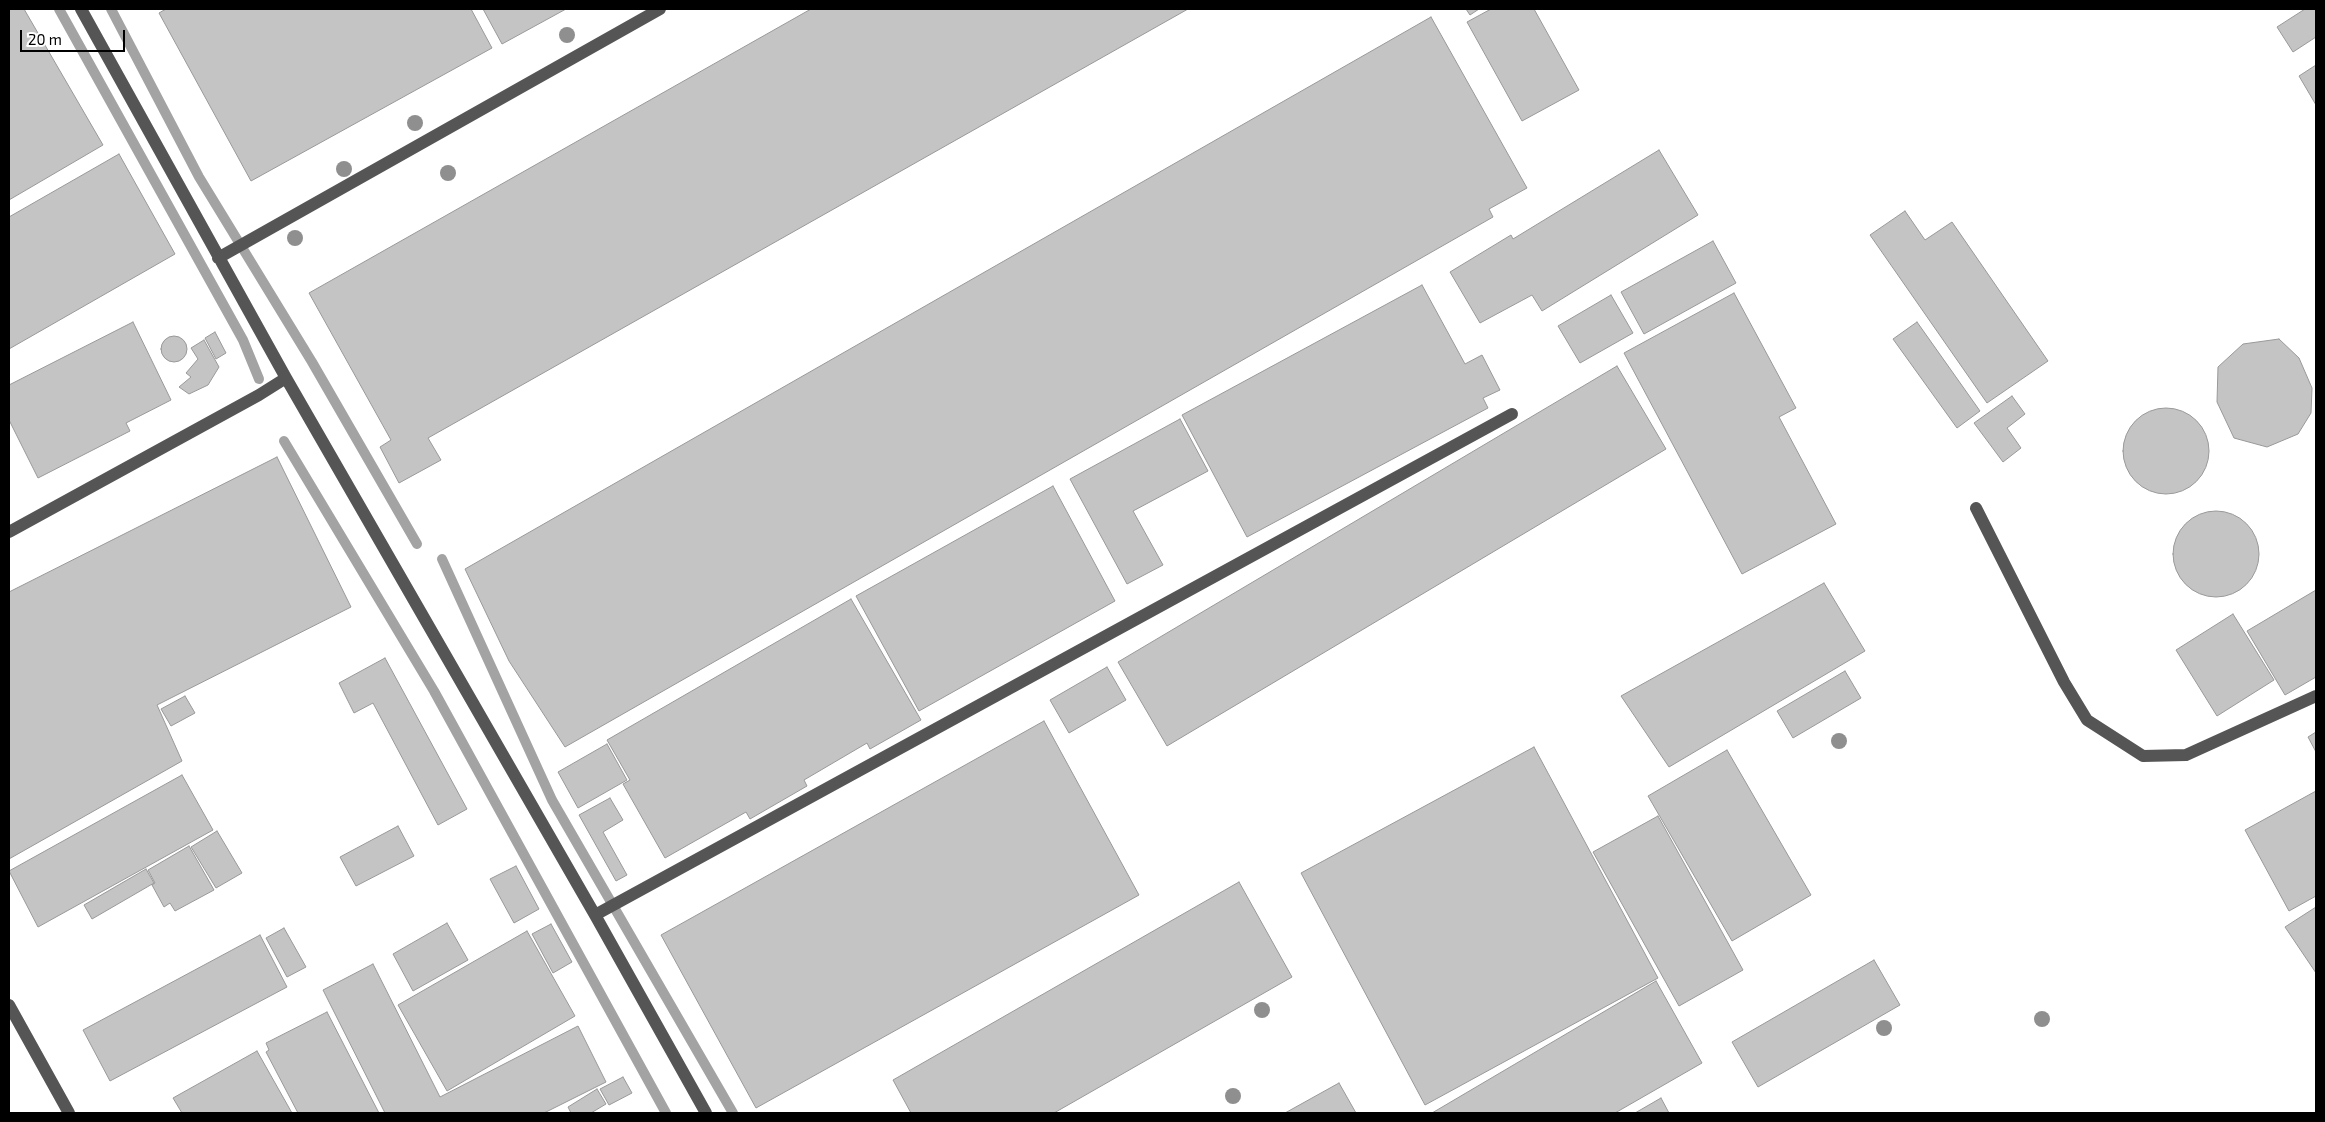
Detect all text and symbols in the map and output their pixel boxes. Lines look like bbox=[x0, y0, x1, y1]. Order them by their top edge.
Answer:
scale bar bbox=[22, 20, 128, 52]
text: 20 m bbox=[28, 30, 62, 48]

